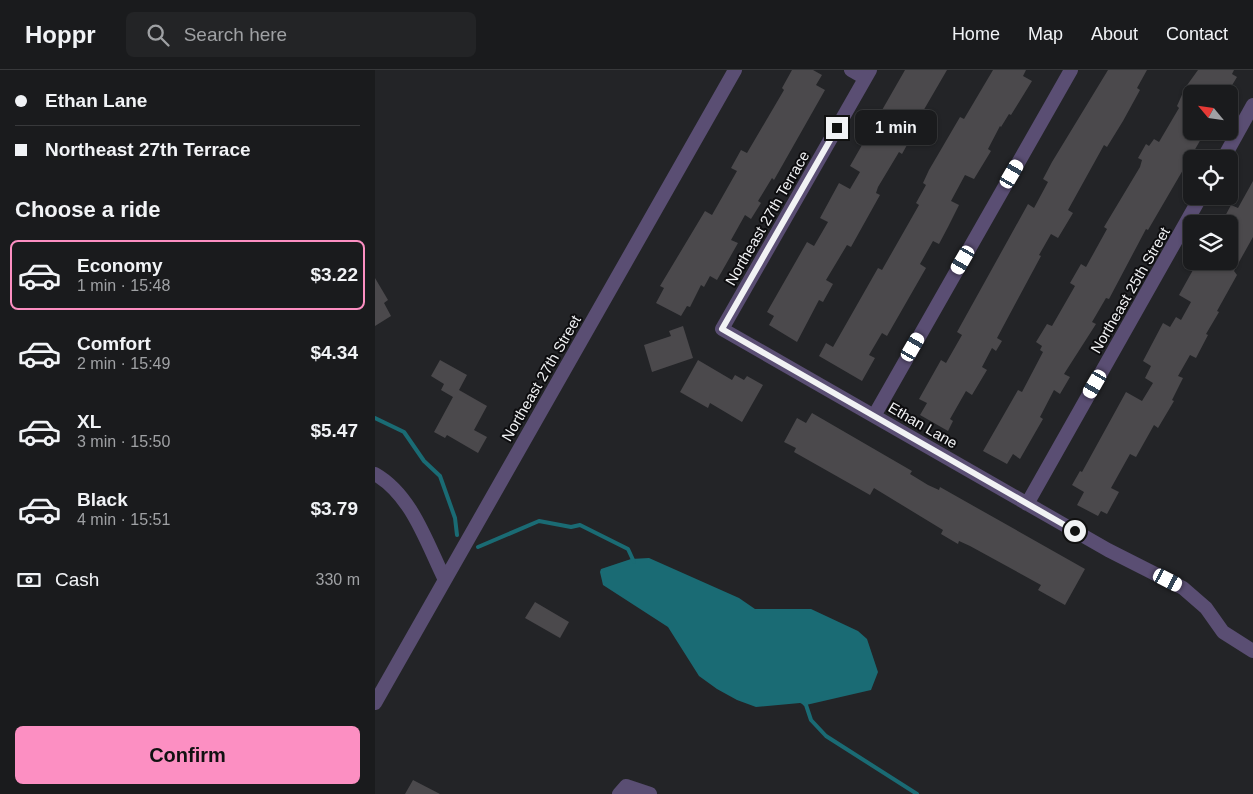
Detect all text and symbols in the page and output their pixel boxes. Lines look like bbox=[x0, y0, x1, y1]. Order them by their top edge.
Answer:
search box bbox=[126, 12, 476, 57]
text: Hoppr bbox=[25, 21, 96, 48]
icon: search bbox=[144, 21, 172, 49]
text: Search here bbox=[184, 24, 287, 45]
text: Home bbox=[952, 24, 1000, 44]
text: Map bbox=[1028, 24, 1063, 44]
text: About bbox=[1091, 24, 1138, 44]
text: Contact bbox=[1166, 24, 1228, 44]
north arrow bbox=[1183, 85, 1237, 140]
map controls bbox=[1183, 85, 1238, 270]
text: Ethan Lane bbox=[45, 90, 147, 111]
callout: 1 min bbox=[855, 110, 937, 146]
route end bbox=[826, 117, 848, 139]
text: 1 min bbox=[875, 119, 917, 136]
text: Northeast 27th Terrace bbox=[45, 139, 251, 160]
street label: Northeast 27th Terrace bbox=[722, 148, 812, 288]
button: locate bbox=[1183, 150, 1238, 205]
car bbox=[998, 157, 1025, 191]
text: Choose a ride bbox=[15, 197, 160, 222]
button: layers bbox=[1183, 215, 1238, 270]
street label: Northeast 25th Street bbox=[1087, 223, 1173, 356]
car bbox=[949, 243, 976, 277]
icon: car bbox=[17, 253, 62, 298]
text: Economy bbox=[77, 255, 163, 276]
text: $3.22 bbox=[310, 264, 358, 285]
text: 1 min · 15:48 bbox=[77, 277, 170, 294]
street label: Northeast 27th Street bbox=[498, 311, 584, 444]
car bbox=[899, 330, 926, 364]
icon: car bbox=[17, 331, 62, 376]
text: Comfort bbox=[77, 333, 151, 354]
text: $4.34 bbox=[310, 342, 358, 363]
text: 2 min · 15:49 bbox=[77, 355, 170, 372]
car bbox=[1081, 367, 1108, 401]
street label: Ethan Lane bbox=[886, 398, 960, 452]
icon: car bbox=[17, 409, 62, 454]
text: XL bbox=[77, 411, 101, 432]
text: $5.47 bbox=[310, 420, 358, 441]
text: 3 min · 15:50 bbox=[77, 433, 170, 450]
icon: car bbox=[17, 487, 62, 532]
text: Black bbox=[77, 489, 128, 510]
text: $3.79 bbox=[310, 498, 358, 519]
text: 4 min · 15:51 bbox=[77, 511, 170, 528]
route start bbox=[1064, 520, 1086, 542]
icon: cash bbox=[15, 566, 43, 594]
car bbox=[1151, 567, 1184, 593]
text: Cash bbox=[55, 569, 99, 590]
text: 330 m bbox=[316, 571, 360, 588]
button: Confirm bbox=[15, 726, 360, 784]

